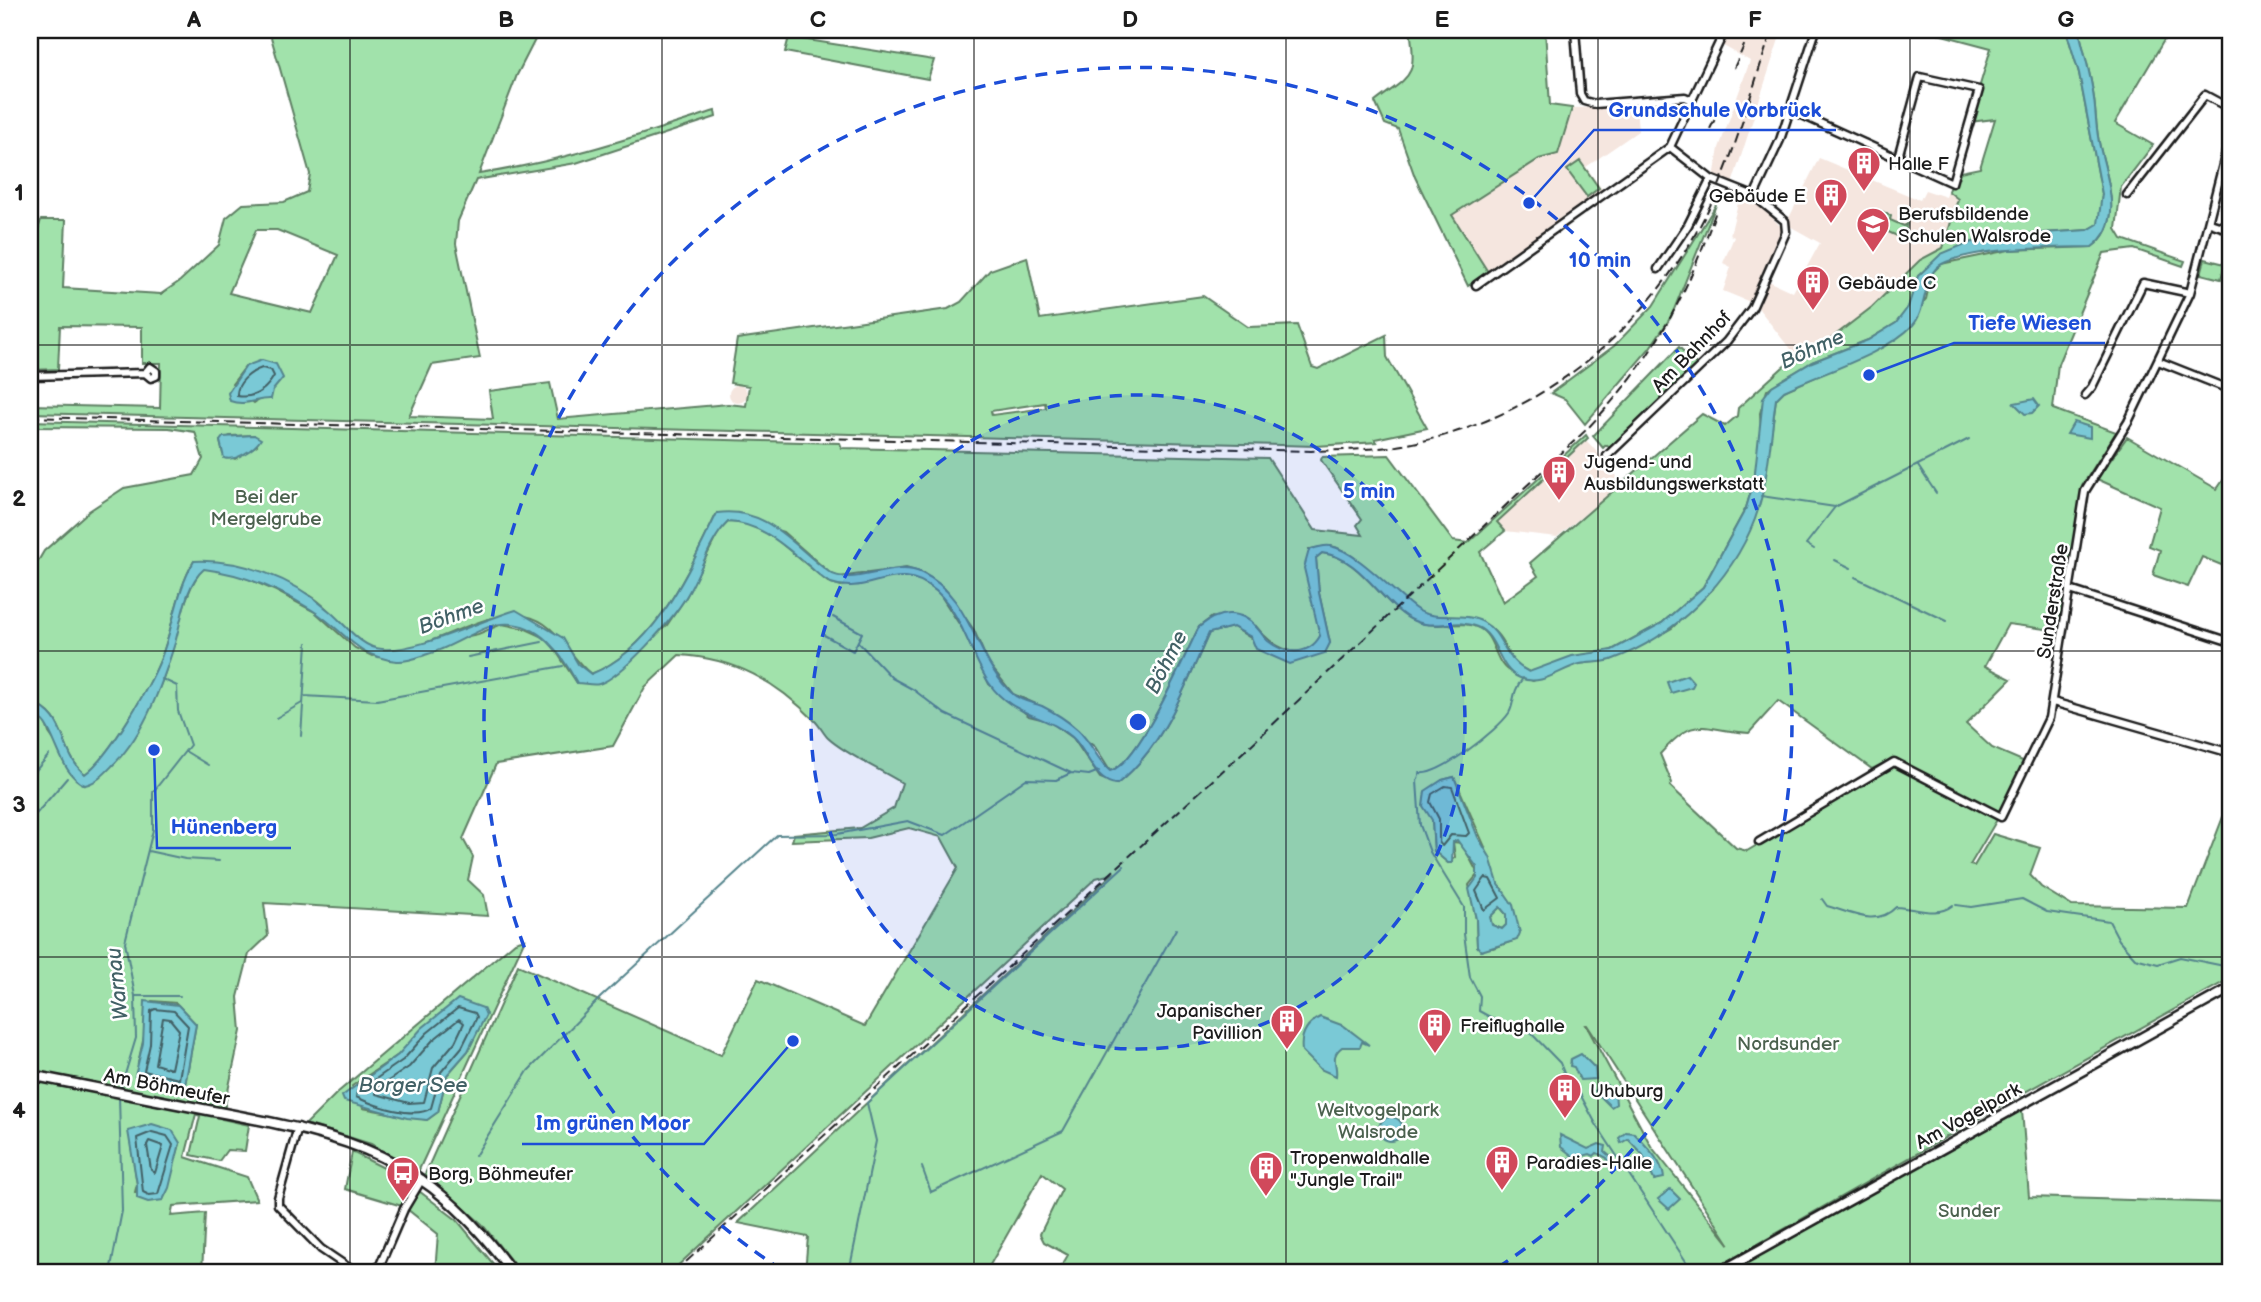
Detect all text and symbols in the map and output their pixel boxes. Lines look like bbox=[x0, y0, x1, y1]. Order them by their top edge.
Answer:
text: A bbox=[186, 6, 202, 34]
text: B bbox=[498, 6, 514, 34]
text: C bbox=[810, 6, 826, 34]
text: D bbox=[1122, 6, 1138, 34]
text: E bbox=[1435, 6, 1450, 34]
text: F bbox=[1748, 6, 1762, 34]
text: G bbox=[2058, 6, 2075, 34]
callout: Grundschule Vorbrück bbox=[1594, 88, 1836, 130]
text: Grundschule Vorbrück bbox=[1608, 98, 1822, 123]
building icon: Halle F bbox=[1845, 144, 1883, 193]
place label: Halle F bbox=[1888, 153, 1949, 176]
building icon: Gebäude E bbox=[1812, 176, 1850, 225]
text: 1 bbox=[14, 179, 24, 207]
place label: Gebäude E bbox=[1709, 185, 1806, 208]
place label: Berufsbildende Schulen Walsrode bbox=[1898, 203, 2051, 248]
school or university icon: Berufsbildende Schulen Walsrode bbox=[1854, 205, 1892, 254]
text: 10 min bbox=[1569, 248, 1631, 273]
building icon: Gebäude C bbox=[1794, 263, 1832, 312]
place label: Gebäude C bbox=[1838, 272, 1936, 295]
callout: Tiefe Wiesen bbox=[1954, 301, 2105, 343]
street label: Am Bahnhof bbox=[1647, 306, 1737, 398]
text: Tiefe Wiesen bbox=[1968, 311, 2092, 336]
water label: Böhme bbox=[1776, 324, 1848, 375]
place label: Jugend- und Ausbildungswerkstatt bbox=[1584, 451, 1764, 496]
building icon: Jugend- und Ausbildungswerkstatt bbox=[1540, 453, 1578, 502]
text: 5 min bbox=[1343, 479, 1395, 504]
text: 2 bbox=[12, 485, 26, 513]
park label: Bei der Mergelgrube bbox=[211, 486, 321, 531]
street label: Sunderstraße bbox=[2033, 542, 2074, 660]
water label: Böhme bbox=[415, 593, 487, 640]
water label: Böhme bbox=[1140, 626, 1193, 698]
centre of rings bbox=[1126, 710, 1150, 734]
text: 3 bbox=[12, 791, 26, 819]
callout: Hünenberg bbox=[157, 806, 291, 848]
text: Hünenberg bbox=[171, 815, 277, 840]
water label: Warnau bbox=[101, 946, 134, 1021]
place label: Japanischer Pavillion bbox=[1157, 1000, 1263, 1045]
building icon: Japanischer Pavillion bbox=[1268, 1002, 1306, 1051]
building icon: Freiflughalle bbox=[1416, 1006, 1454, 1055]
place label: Freiflughalle bbox=[1460, 1015, 1565, 1038]
park label: Nordsunder bbox=[1737, 1033, 1840, 1056]
street label: Am Böhmeufer bbox=[102, 1064, 233, 1111]
building icon: Uhuburg bbox=[1546, 1071, 1584, 1120]
water label: Borger See bbox=[358, 1073, 468, 1098]
street label: Am Vogelpark bbox=[1912, 1077, 2026, 1155]
place label: Uhuburg bbox=[1590, 1080, 1663, 1103]
text: 4 bbox=[12, 1097, 26, 1125]
park label: Weltvogelpark Walsrode bbox=[1317, 1099, 1440, 1144]
callout: Im grünen Moor bbox=[522, 1102, 704, 1144]
text: Im grünen Moor bbox=[536, 1111, 691, 1136]
building icon: Paradies-Halle bbox=[1483, 1143, 1521, 1192]
place label: Tropenwaldhalle "Jungle Trail" bbox=[1290, 1147, 1430, 1192]
building icon: Tropenwaldhalle "Jungle Trail" bbox=[1247, 1149, 1285, 1198]
place label: Paradies-Halle bbox=[1526, 1152, 1652, 1175]
bus stop icon: Borg, Böhmeufer bbox=[384, 1154, 422, 1203]
place label: Borg, Böhmeufer bbox=[428, 1163, 574, 1186]
park label: Sunder bbox=[1938, 1200, 2001, 1223]

